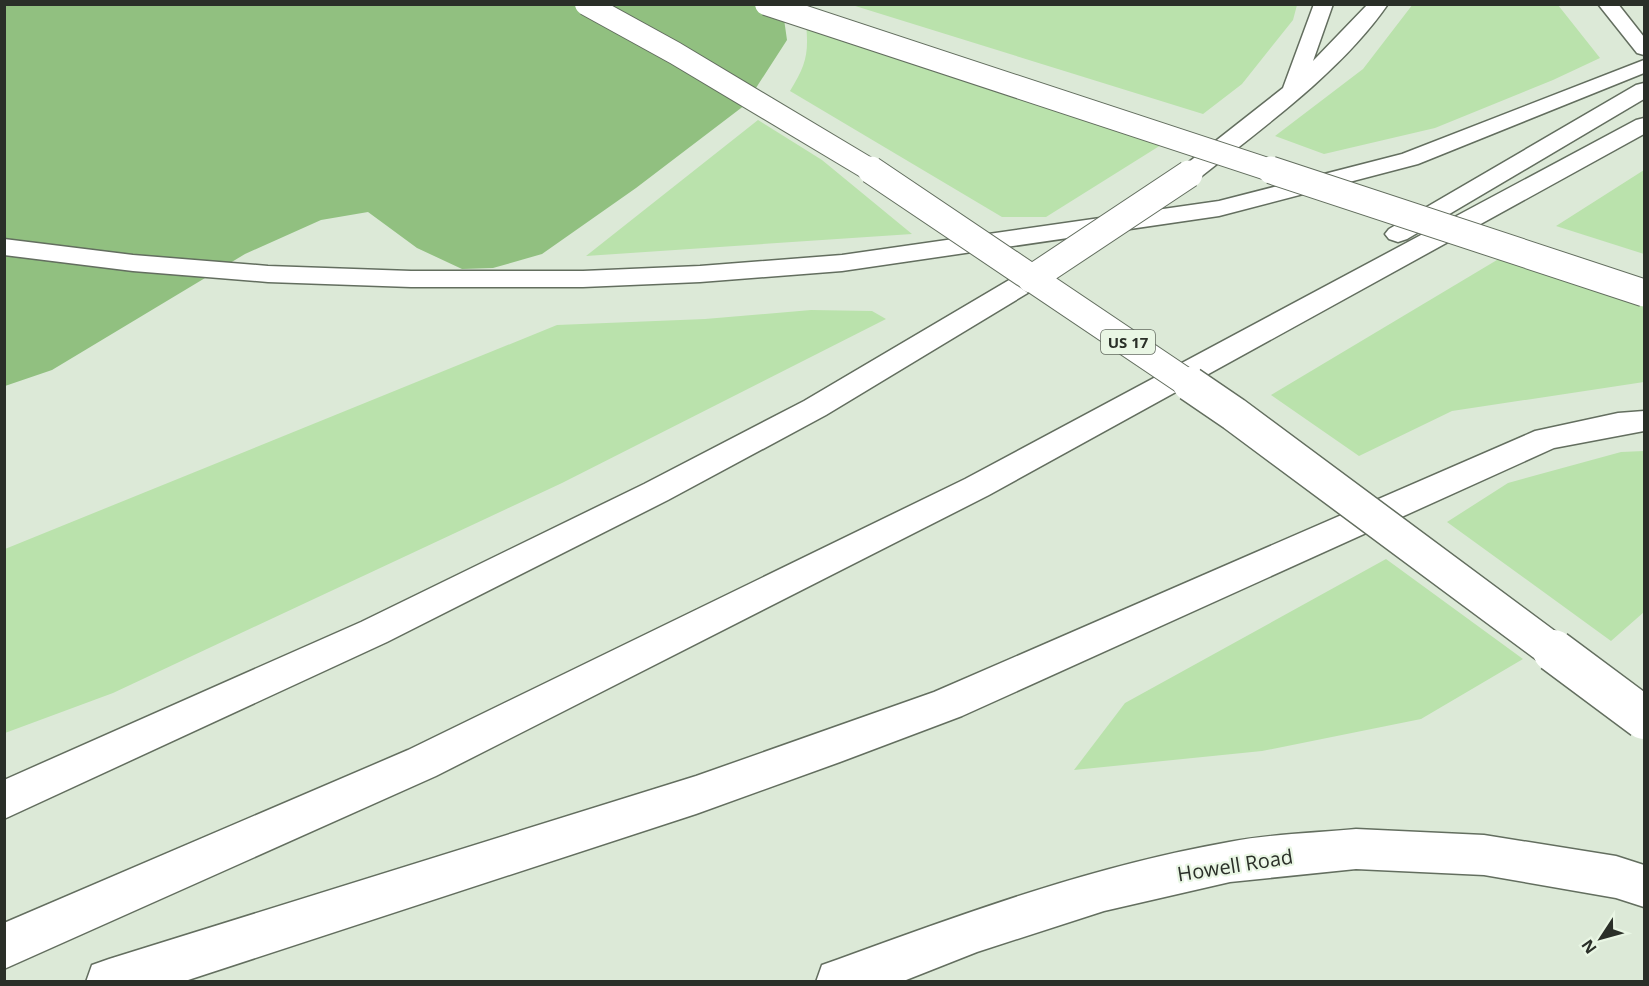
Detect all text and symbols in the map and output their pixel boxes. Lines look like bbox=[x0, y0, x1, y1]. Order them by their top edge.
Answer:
road number: US 17 bbox=[1101, 330, 1155, 354]
street label: Howell Road bbox=[1175, 843, 1295, 887]
north arrow bbox=[1571, 908, 1631, 968]
text: N bbox=[1576, 935, 1602, 959]

